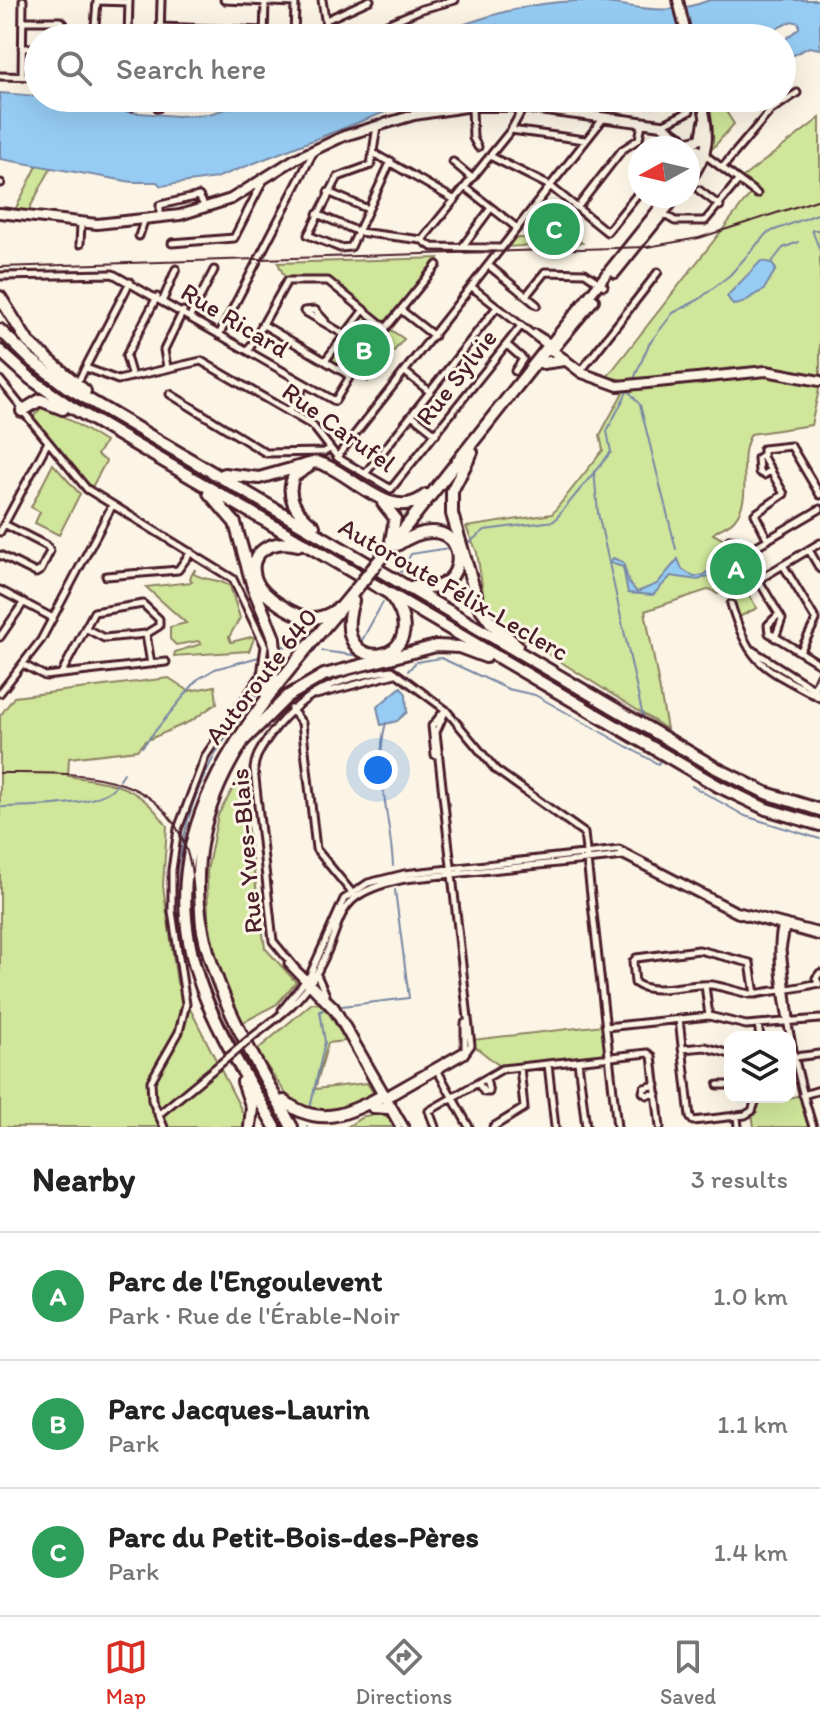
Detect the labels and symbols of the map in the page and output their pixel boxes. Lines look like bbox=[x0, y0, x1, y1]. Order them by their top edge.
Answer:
north arrow bbox=[628, 136, 700, 208]
pin: C bbox=[528, 199, 580, 259]
street label: Rue Ricard bbox=[175, 275, 295, 365]
pin: B bbox=[338, 320, 390, 380]
street label: Rue Sylvie bbox=[408, 322, 504, 432]
street label: Rue Carufel bbox=[276, 375, 402, 479]
street label: Autoroute Félix-Leclerc bbox=[333, 510, 575, 668]
pin: A bbox=[710, 539, 762, 599]
street label: Autoroute 640 bbox=[198, 601, 324, 751]
your location bbox=[358, 750, 398, 790]
street label: Rue Yves-Blais bbox=[223, 767, 269, 935]

